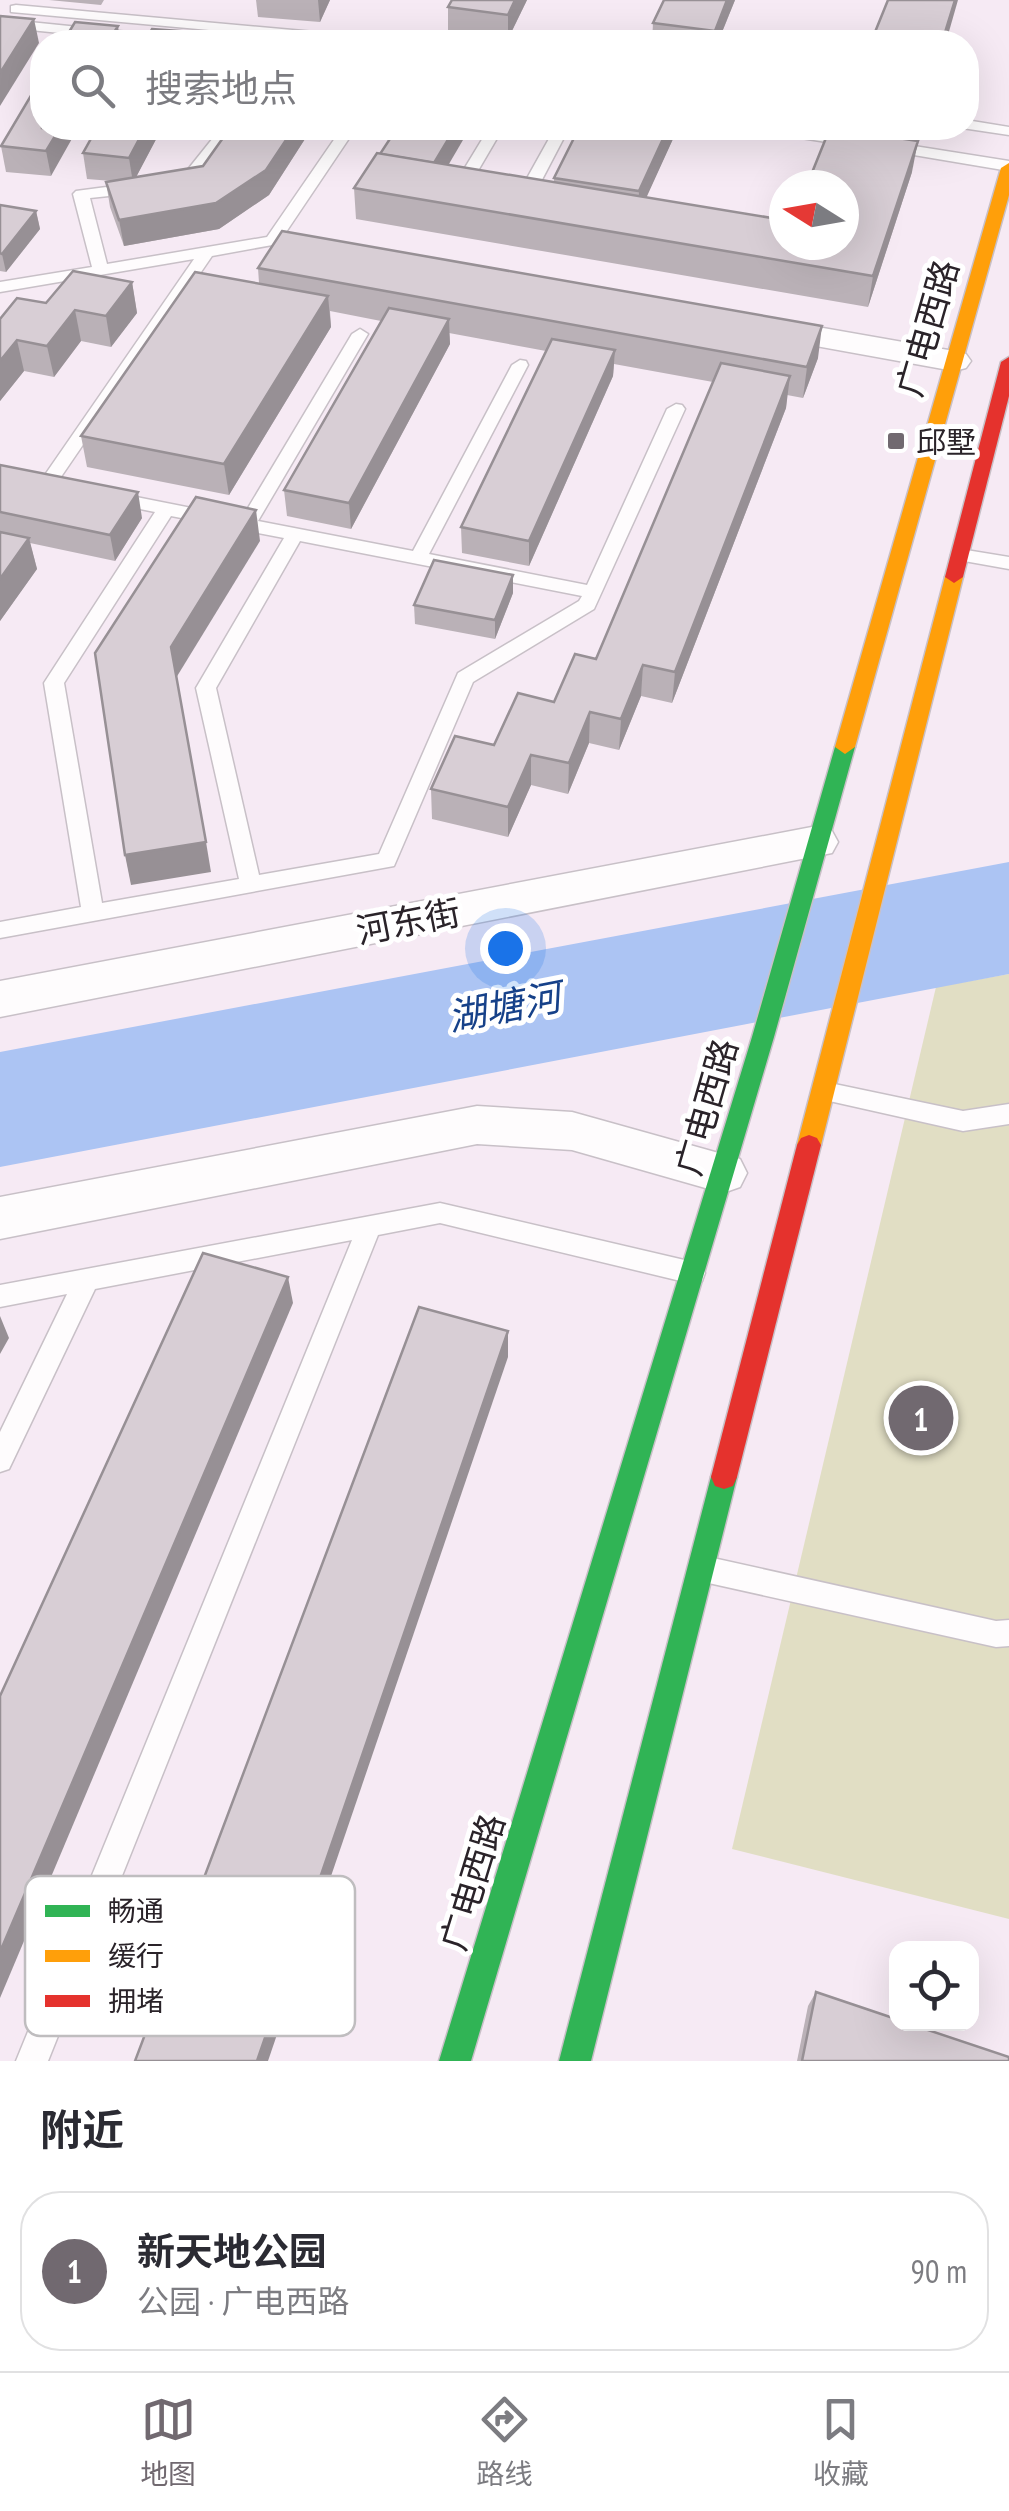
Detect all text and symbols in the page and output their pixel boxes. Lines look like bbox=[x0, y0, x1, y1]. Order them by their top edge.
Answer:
search box bbox=[30, 30, 979, 140]
icon: search bbox=[65, 58, 120, 113]
text: 搜索地点 bbox=[145, 63, 297, 112]
north arrow bbox=[769, 170, 859, 260]
street label: 广电西路 bbox=[886, 254, 968, 402]
place label: 邱墅 bbox=[916, 422, 976, 461]
marker: 邱墅 bbox=[885, 430, 907, 452]
street label: 河东街 bbox=[352, 888, 464, 954]
your location bbox=[480, 923, 531, 974]
water label: 湖塘河 bbox=[443, 970, 571, 1041]
street label: 广电西路 bbox=[665, 1033, 747, 1181]
pin: 1 bbox=[888, 1380, 954, 1456]
street label: 广电西路 bbox=[430, 1808, 514, 1956]
legend bbox=[25, 1876, 355, 2036]
text: 畅通 bbox=[108, 1892, 164, 1929]
text: 缓行 bbox=[108, 1937, 164, 1974]
map controls bbox=[889, 1941, 979, 2031]
button: locate bbox=[889, 1941, 979, 2031]
text: 拥堵 bbox=[108, 1982, 164, 2019]
text: 附近 bbox=[40, 2102, 124, 2157]
text: 新天地公园 bbox=[137, 2226, 327, 2275]
text: 1 bbox=[67, 2250, 82, 2292]
text: 90 m bbox=[911, 2250, 967, 2292]
text: 公园 · 广电西路 bbox=[137, 2280, 349, 2322]
tab: 地图 bbox=[140, 2392, 196, 2492]
tab: 路线 bbox=[476, 2392, 533, 2492]
tab: 收藏 bbox=[813, 2392, 869, 2492]

